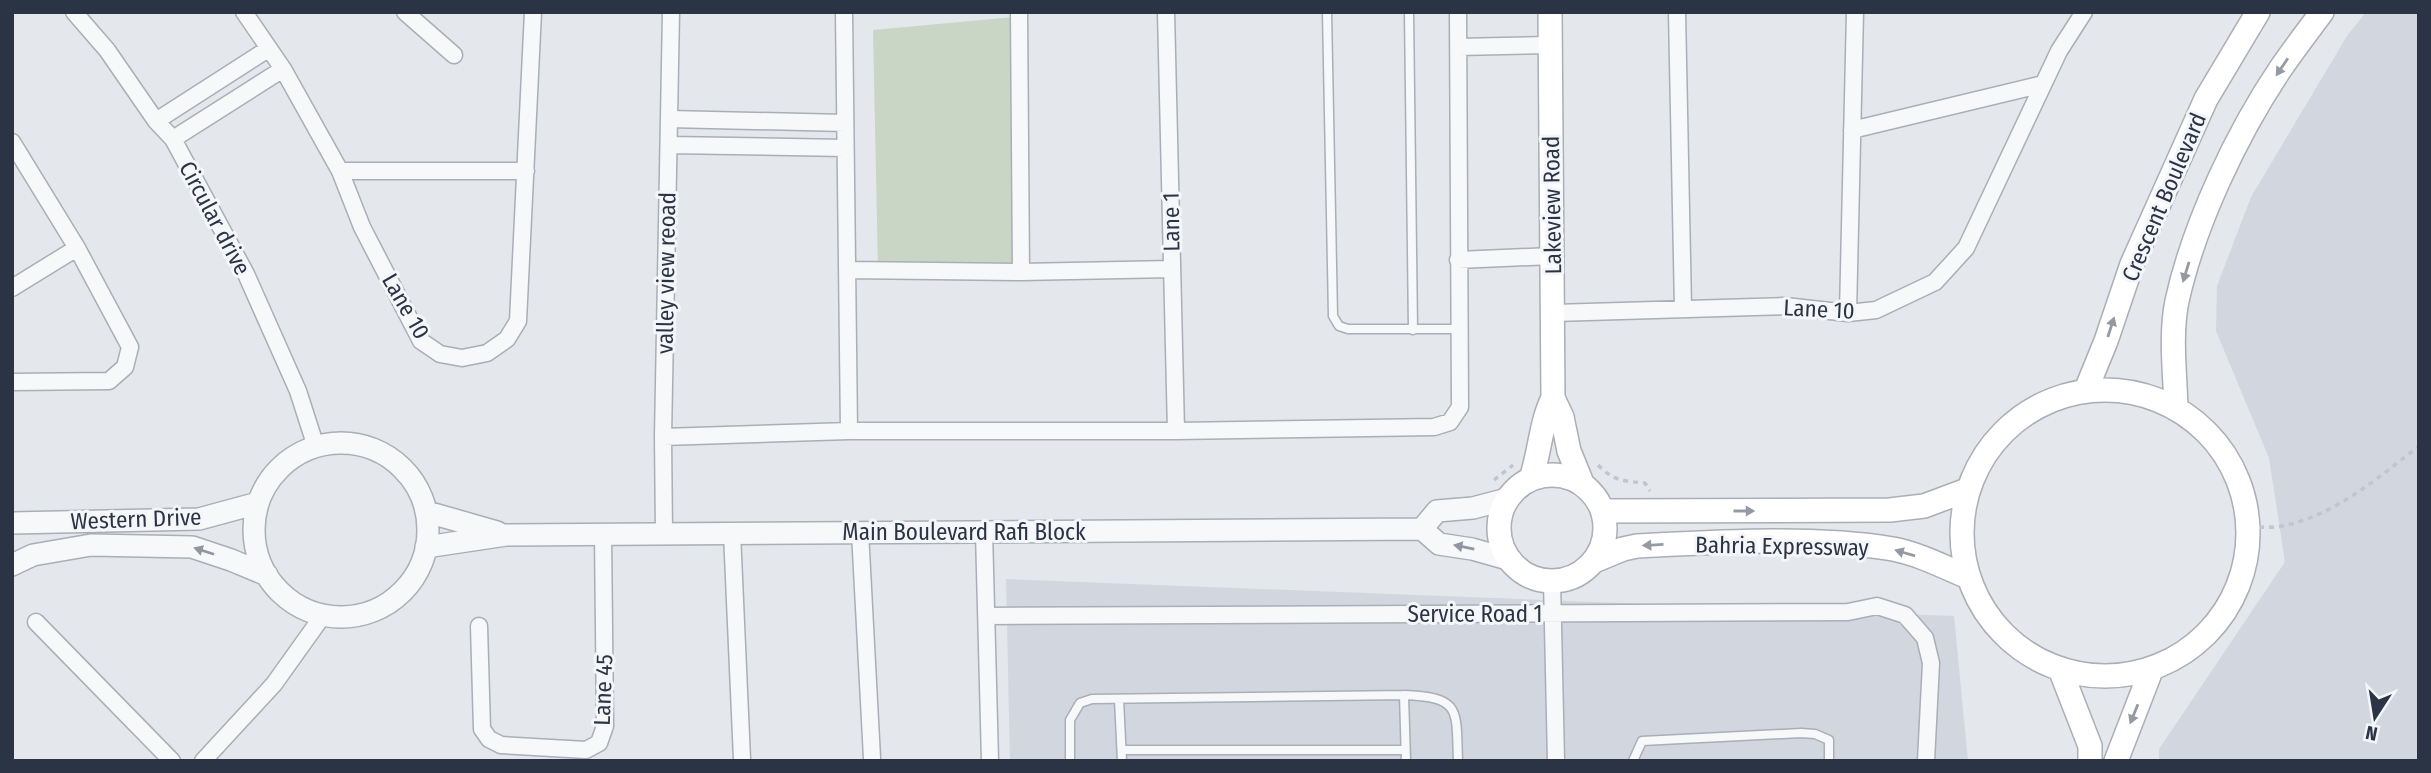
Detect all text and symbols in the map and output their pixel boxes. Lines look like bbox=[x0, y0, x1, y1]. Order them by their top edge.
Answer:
one-way arrow bbox=[2275, 58, 2289, 76]
street label: Crescent Boulevard bbox=[2116, 108, 2212, 286]
street label: Lakeview Road bbox=[1537, 135, 1567, 275]
street label: Circular drive bbox=[173, 156, 257, 280]
street label: valley view reoad bbox=[651, 192, 681, 354]
street label: Lane 1 bbox=[1156, 192, 1186, 252]
one-way arrow bbox=[2180, 262, 2190, 283]
street label: Lane 10 bbox=[376, 268, 436, 344]
street label: Lane 10 bbox=[1783, 293, 1855, 325]
one-way arrow bbox=[2106, 316, 2117, 337]
street label: Western Drive bbox=[70, 503, 202, 535]
one-way arrow bbox=[1733, 505, 1755, 517]
street label: Main Boulevard Rafi Block bbox=[842, 518, 1086, 546]
street label: Bahria Expressway bbox=[1695, 530, 1870, 562]
one-way arrow bbox=[1642, 540, 1664, 551]
one-way arrow bbox=[1453, 542, 1475, 553]
one-way arrow bbox=[193, 545, 214, 556]
one-way arrow bbox=[1894, 547, 1915, 557]
street label: Service Road 1 bbox=[1407, 600, 1543, 628]
street label: Lane 45 bbox=[588, 654, 618, 726]
north arrow bbox=[2340, 682, 2410, 752]
one-way arrow bbox=[2128, 704, 2139, 725]
text: N bbox=[2364, 721, 2380, 746]

